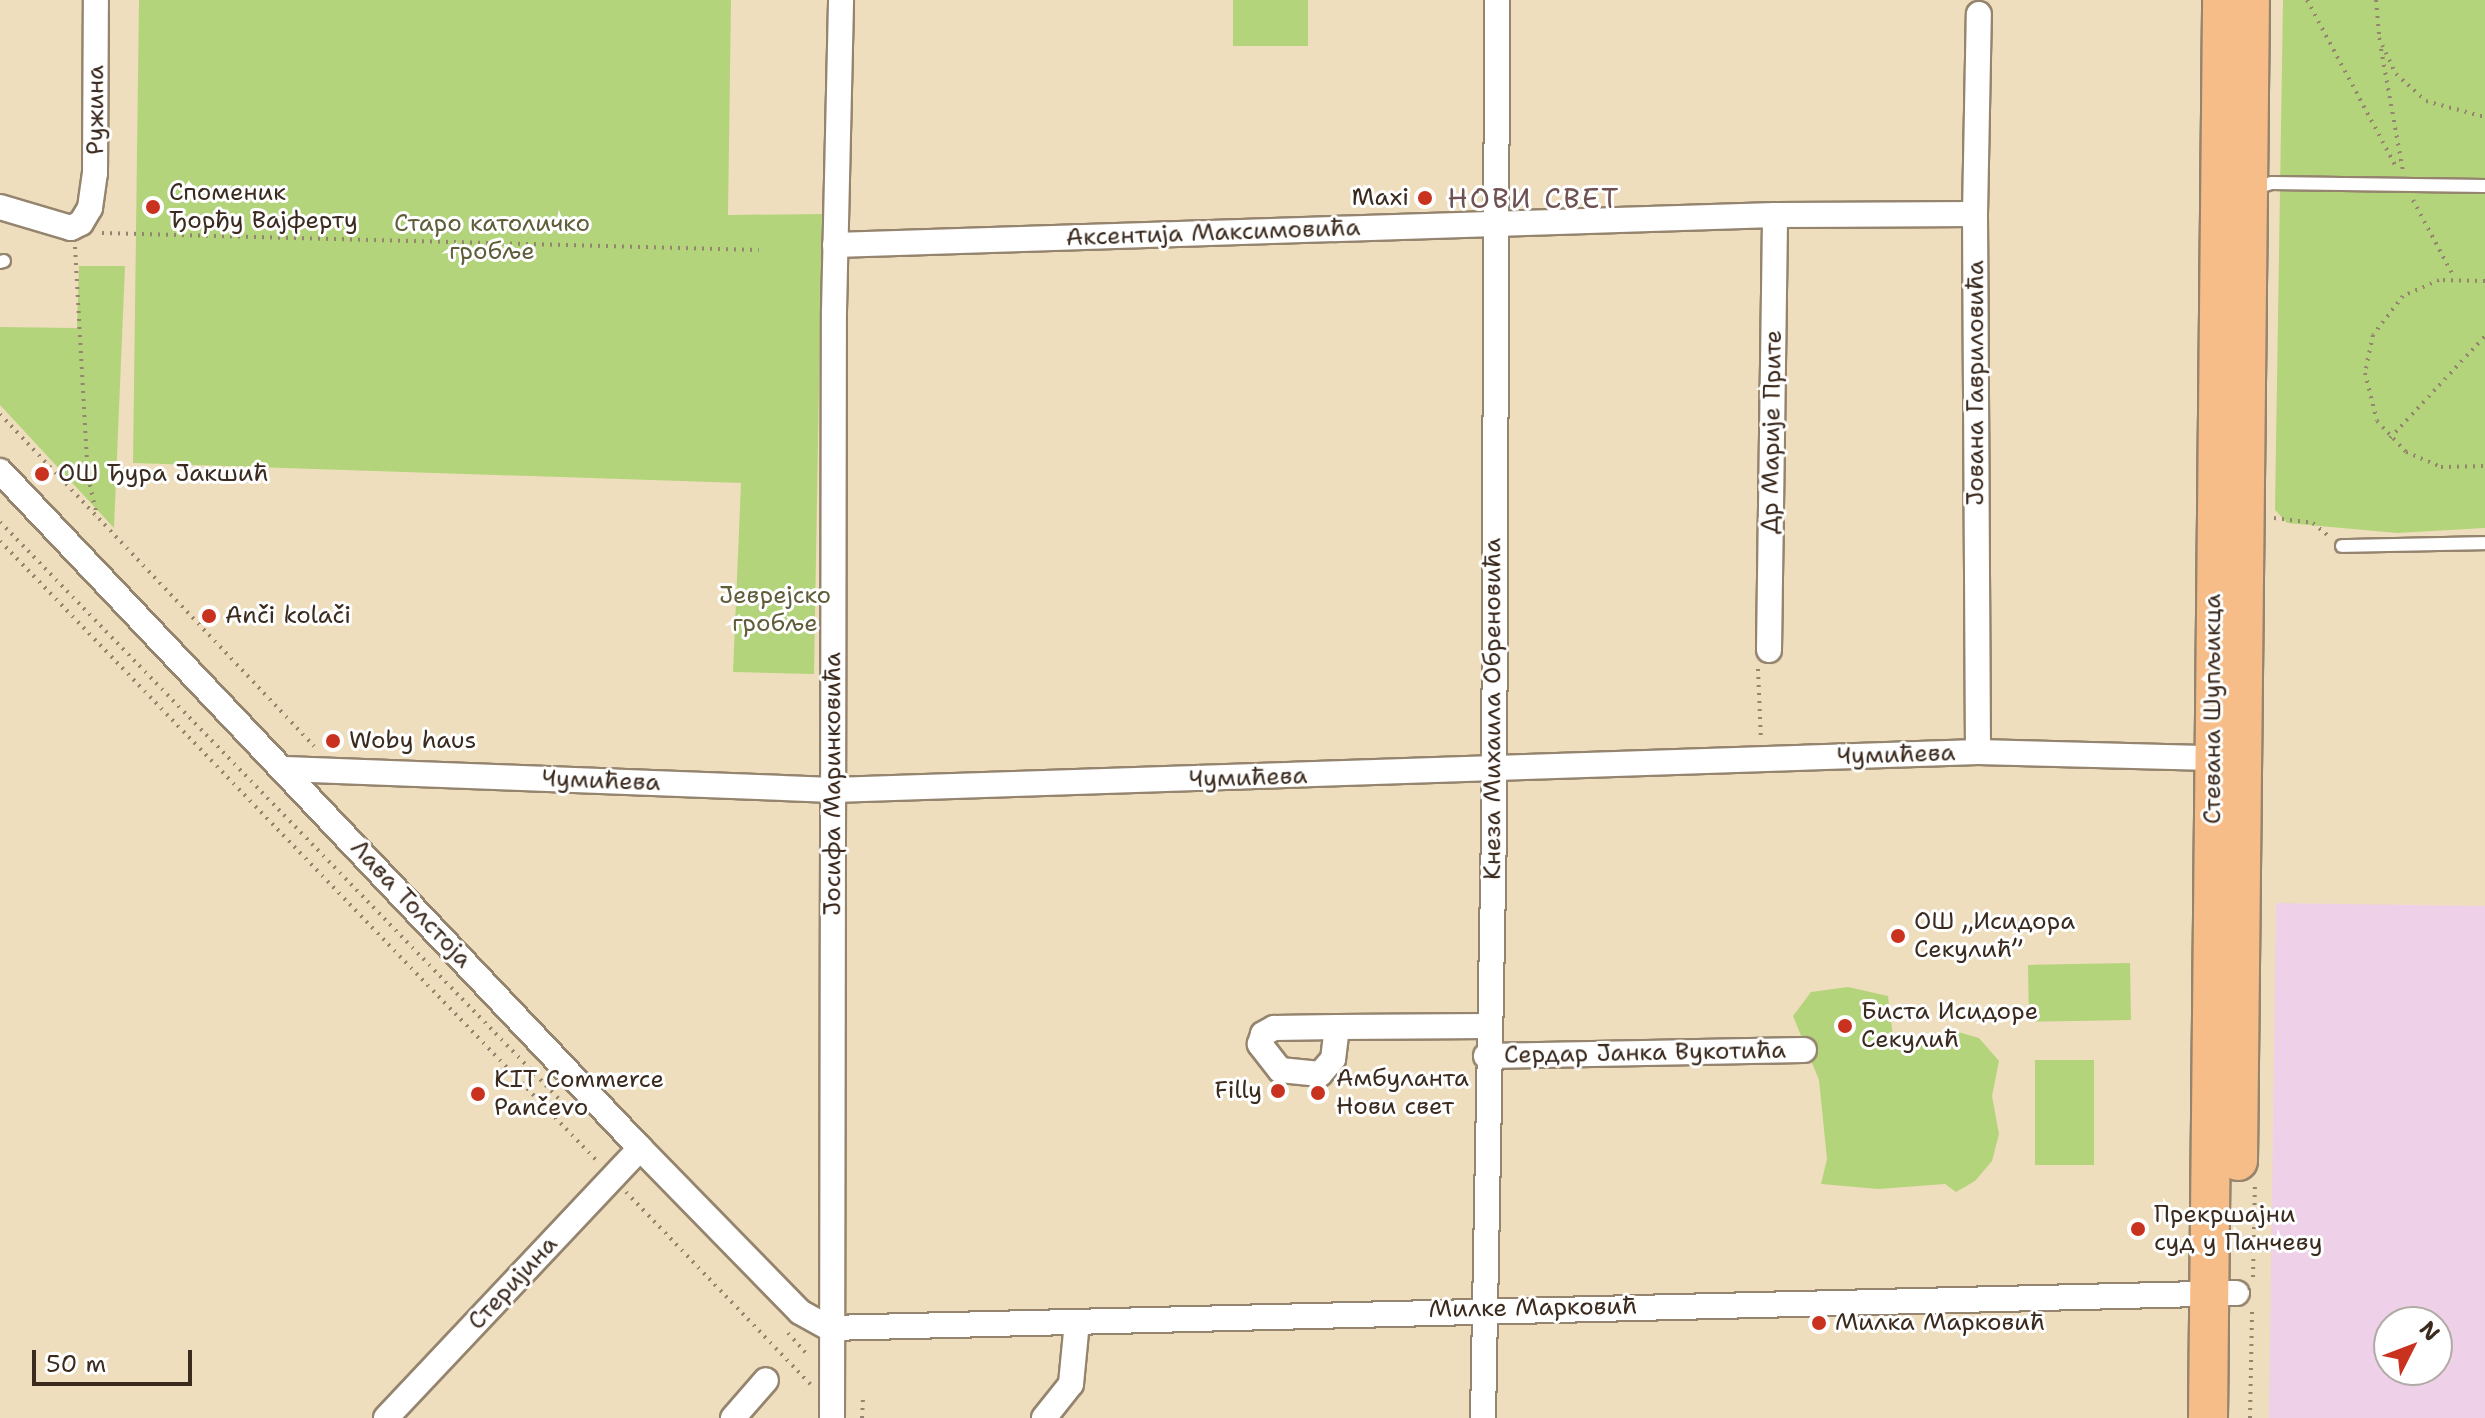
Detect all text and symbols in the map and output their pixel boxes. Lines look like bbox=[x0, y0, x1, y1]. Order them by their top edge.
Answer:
street label: Ружина bbox=[82, 65, 110, 155]
place label: Споменик Ђорђу Вајферту bbox=[169, 179, 358, 235]
district label: НОВИ СВЕТ bbox=[1447, 181, 1621, 215]
place label: Maxi bbox=[1352, 184, 1409, 212]
marker: Maxi bbox=[1416, 189, 1434, 207]
marker: Споменик Ђорђу Вајферту bbox=[144, 198, 162, 216]
park label: Старо католичко гробље bbox=[394, 210, 590, 266]
street label: Аксентија Максимовића bbox=[1065, 213, 1361, 253]
street label: Јована Гавриловића bbox=[1962, 260, 1990, 506]
street label: Др Марије Прите bbox=[1756, 330, 1788, 534]
place label: ОШ Ђура Јакшић bbox=[58, 460, 269, 488]
marker: ОШ Ђура Јакшић bbox=[33, 465, 51, 483]
street label: Кнеза Михаила Обреновића bbox=[1479, 538, 1507, 880]
park label: Јеврејско гробље bbox=[719, 582, 831, 638]
street label: Стевана Шупљикца bbox=[2199, 594, 2227, 824]
place label: Anči kolači bbox=[225, 602, 351, 630]
marker: Anči kolači bbox=[200, 607, 218, 625]
street label: Јосифа Маринковића bbox=[819, 652, 847, 916]
place label: Woby haus bbox=[349, 727, 476, 755]
marker: Woby haus bbox=[324, 732, 342, 750]
street label: Чумићева bbox=[1836, 739, 1956, 771]
street label: Чумићева bbox=[1188, 762, 1308, 794]
street label: Чумићева bbox=[541, 765, 661, 797]
street label: Лава Толстоја bbox=[344, 834, 478, 974]
place label: ОШ „Исидора Секулић” bbox=[1914, 908, 2075, 964]
marker: ОШ „Исидора Секулић” bbox=[1889, 927, 1907, 945]
place label: Биста Исидоре Секулић bbox=[1861, 998, 2038, 1054]
marker: Биста Исидоре Секулић bbox=[1836, 1017, 1854, 1035]
street label: Сердар Јанка Вукотића bbox=[1504, 1036, 1786, 1070]
place label: Амбуланта Нови свет bbox=[1336, 1065, 1469, 1121]
place label: KIT Commerce Pančevo bbox=[494, 1066, 664, 1122]
place label: Filly bbox=[1215, 1077, 1262, 1105]
marker: Filly bbox=[1269, 1082, 1287, 1100]
marker: Амбуланта Нови свет bbox=[1307, 1082, 1329, 1104]
marker: KIT Commerce Pančevo bbox=[469, 1085, 487, 1103]
place label: Прекршајни суд у Панчеву bbox=[2154, 1201, 2322, 1257]
marker: Прекршајни суд у Панчеву bbox=[2129, 1220, 2147, 1238]
street label: Стеријина bbox=[462, 1230, 564, 1336]
street label: Милке Марковић bbox=[1428, 1292, 1638, 1324]
north arrow bbox=[2373, 1306, 2453, 1386]
place label: Милка Марковић bbox=[1835, 1309, 2045, 1337]
marker: Милка Марковић bbox=[1810, 1314, 1828, 1332]
text: N bbox=[2413, 1315, 2446, 1347]
scale bar bbox=[36, 1334, 196, 1384]
text: 50 m bbox=[46, 1348, 106, 1380]

